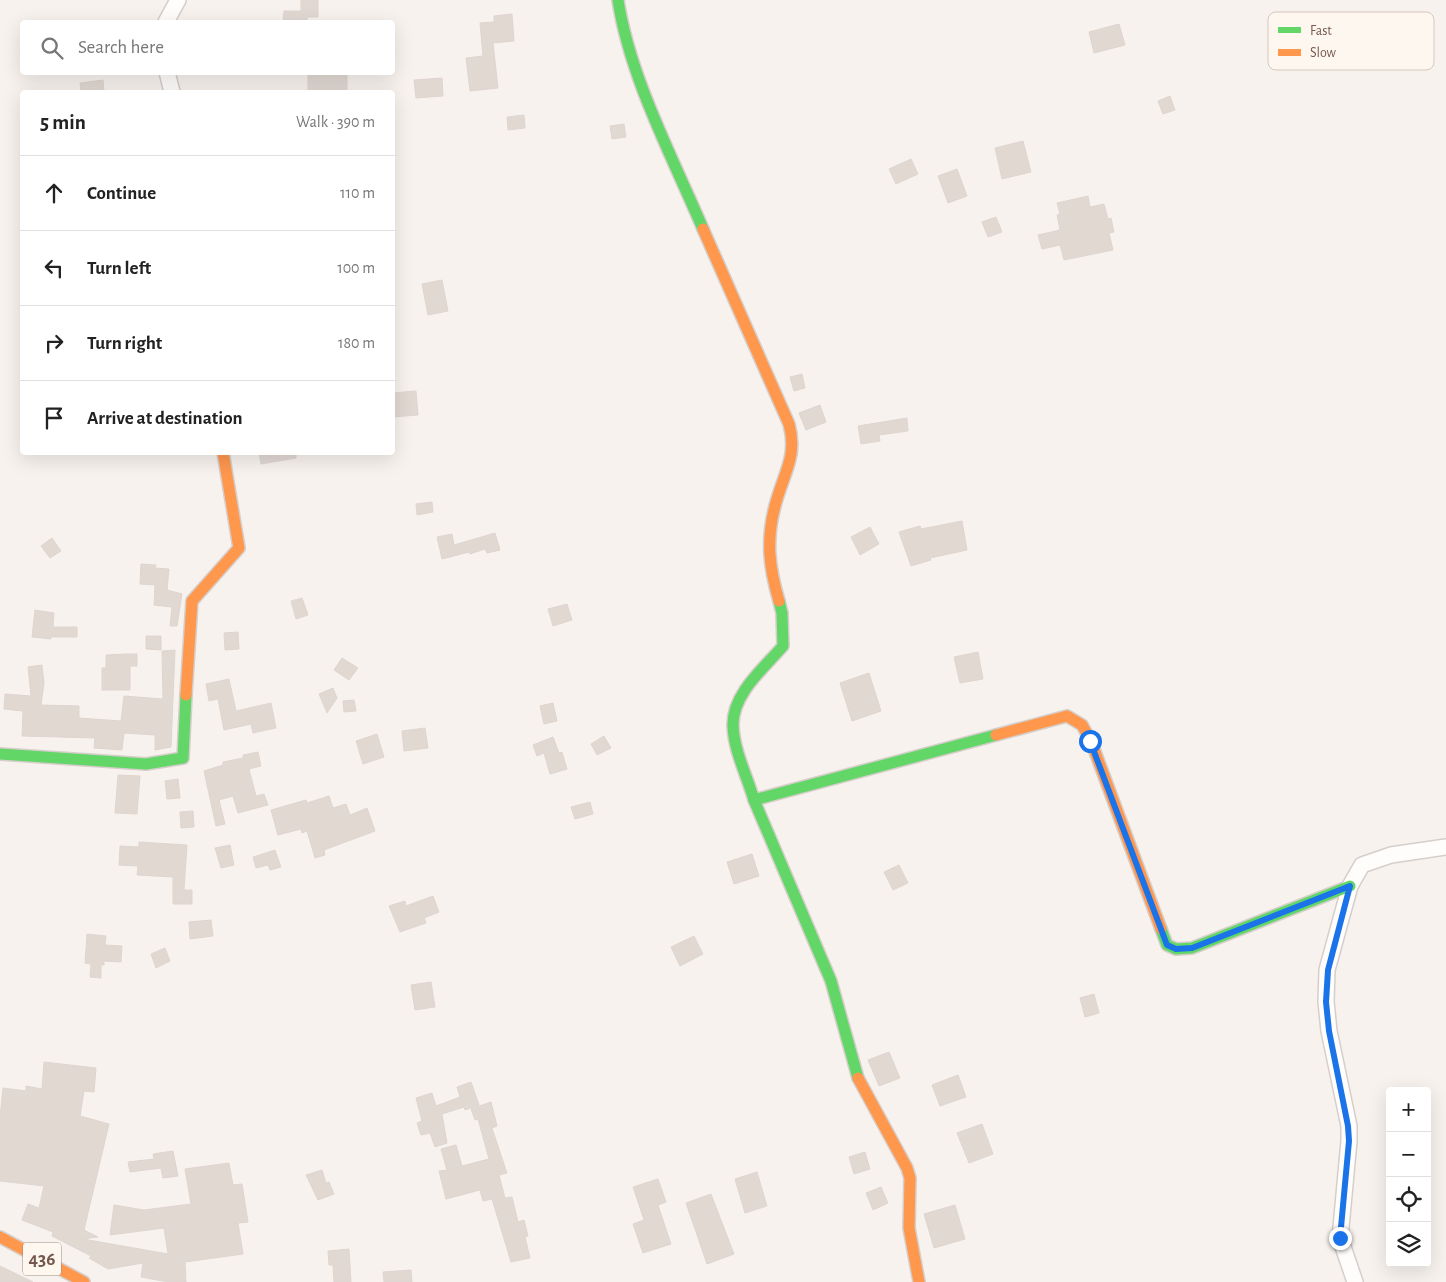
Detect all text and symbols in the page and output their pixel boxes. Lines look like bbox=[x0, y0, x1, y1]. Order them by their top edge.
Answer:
legend bbox=[1268, 12, 1434, 70]
search box bbox=[20, 20, 395, 75]
text: Fast bbox=[1310, 24, 1332, 38]
icon: search bbox=[38, 34, 66, 62]
text: Search here bbox=[78, 38, 164, 57]
text: Slow bbox=[1310, 46, 1337, 60]
text: 5 min bbox=[40, 112, 86, 133]
text: Walk · 390 m bbox=[296, 114, 375, 130]
icon: ahead bbox=[40, 179, 68, 207]
text: Continue bbox=[87, 184, 156, 203]
text: 110 m bbox=[340, 185, 375, 201]
icon: left bbox=[40, 254, 68, 282]
text: Turn left bbox=[87, 259, 151, 278]
text: 100 m bbox=[337, 260, 375, 276]
icon: right bbox=[40, 329, 68, 357]
text: Turn right bbox=[87, 334, 162, 353]
text: 180 m bbox=[338, 335, 375, 351]
icon: arrive bbox=[40, 404, 68, 432]
text: Arrive at destination bbox=[87, 409, 243, 428]
route start bbox=[1079, 730, 1102, 753]
map controls bbox=[1386, 1087, 1431, 1267]
button: + bbox=[1386, 1087, 1431, 1132]
button: − bbox=[1386, 1132, 1431, 1177]
button: locate bbox=[1386, 1177, 1431, 1222]
button: layers bbox=[1386, 1222, 1431, 1267]
route end bbox=[1329, 1227, 1352, 1250]
road number: 436 bbox=[23, 1242, 61, 1276]

